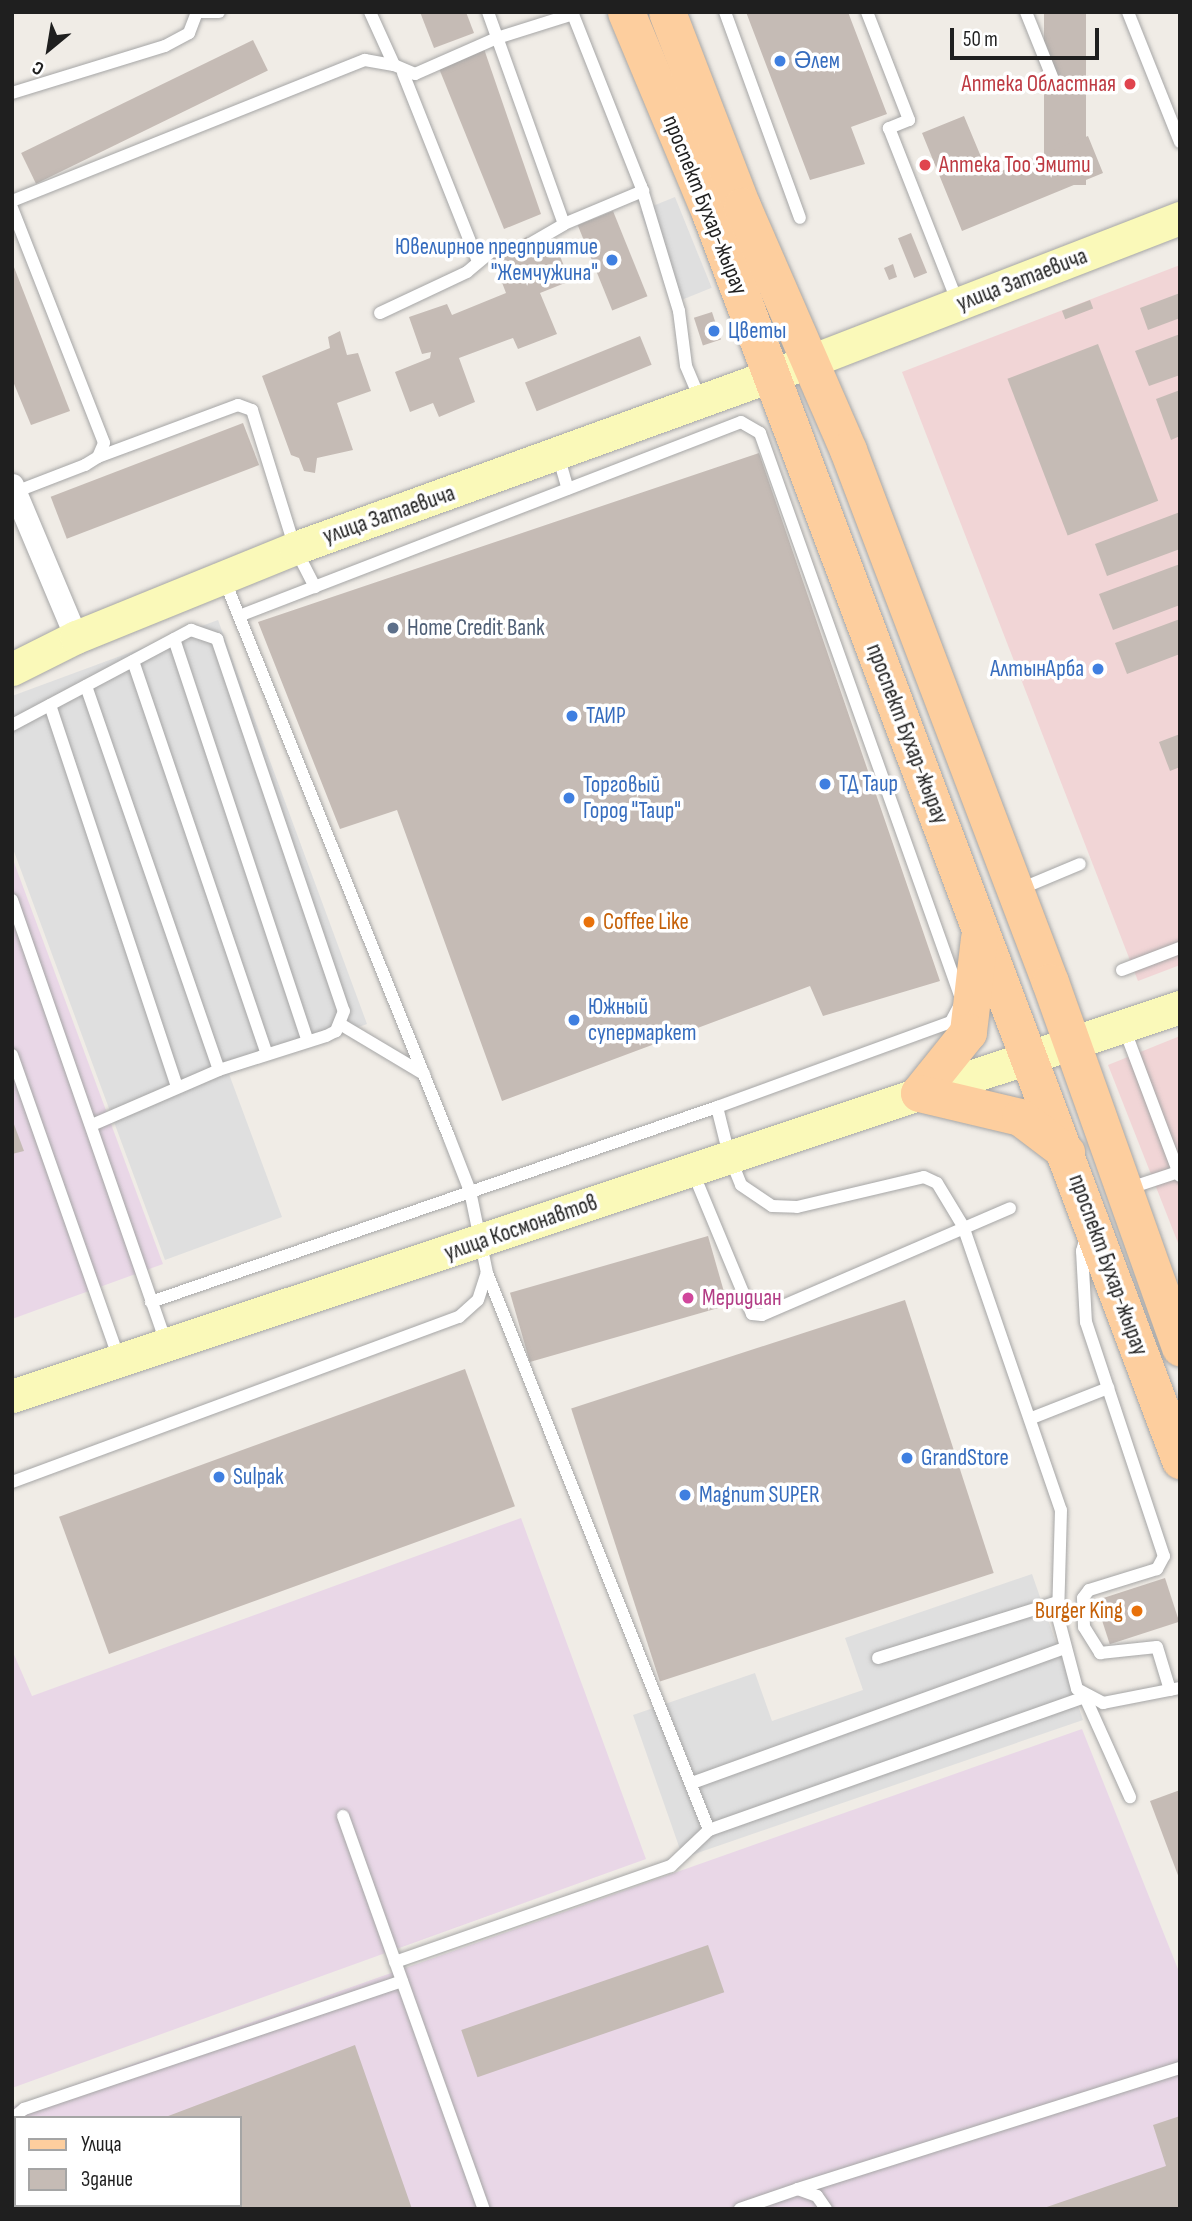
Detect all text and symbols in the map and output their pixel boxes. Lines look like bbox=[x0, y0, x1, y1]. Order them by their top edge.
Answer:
north arrow bbox=[14, 14, 84, 84]
scale bar bbox=[954, 14, 1103, 58]
text: 50 m bbox=[963, 27, 998, 52]
place label: Әлем bbox=[794, 47, 840, 75]
marker: Әлем bbox=[772, 53, 788, 69]
text: С bbox=[28, 55, 48, 80]
place label: Аптека Областная bbox=[961, 70, 1116, 98]
marker: Аптека Областная bbox=[1122, 76, 1138, 92]
street label: проспект Бухар-жырау bbox=[656, 111, 754, 299]
place label: Аптека Тоо Эмити bbox=[939, 151, 1091, 179]
marker: Аптека Тоо Эмити bbox=[917, 157, 933, 173]
place label: Ювелирное предприятие "Жемчужина" bbox=[395, 233, 598, 287]
street label: улица Затаевича bbox=[953, 242, 1091, 318]
marker: Ювелирное предприятие "Жемчужина" bbox=[604, 252, 620, 268]
place label: Цветы bbox=[728, 317, 786, 345]
marker: Цветы bbox=[706, 323, 722, 339]
street label: улица Затаевича bbox=[319, 480, 459, 550]
place label: Home Credit Bank bbox=[407, 614, 545, 642]
marker: Home Credit Bank bbox=[385, 620, 401, 636]
street label: проспект Бухар-жырау bbox=[860, 640, 954, 828]
place label: АлтынАрба bbox=[990, 655, 1084, 683]
marker: АлтынАрба bbox=[1090, 661, 1106, 677]
place label: ТАИР bbox=[586, 702, 626, 730]
marker: ТАИР bbox=[564, 708, 580, 724]
place label: ТД Таир bbox=[839, 770, 898, 798]
place label: Торговый Город "Таир" bbox=[583, 771, 681, 825]
marker: ТД Таир bbox=[817, 776, 833, 792]
marker: Торговый Город "Таир" bbox=[561, 790, 577, 806]
place label: Coffee Like bbox=[603, 908, 689, 936]
marker: Coffee Like bbox=[581, 914, 597, 930]
place label: Южный супермаркет bbox=[588, 993, 697, 1047]
marker: Южный супермаркет bbox=[566, 1012, 582, 1028]
street label: проспект Бухар-жырау bbox=[1062, 1171, 1154, 1359]
street label: улица Космонавтов bbox=[441, 1189, 601, 1267]
place label: Меридиан bbox=[702, 1284, 782, 1312]
marker: Меридиан bbox=[680, 1290, 696, 1306]
place label: GrandStore bbox=[921, 1444, 1009, 1472]
marker: GrandStore bbox=[899, 1450, 915, 1466]
place label: Sulpak bbox=[233, 1463, 284, 1491]
marker: Sulpak bbox=[211, 1469, 227, 1485]
place label: Magnum SUPER bbox=[699, 1481, 820, 1509]
marker: Magnum SUPER bbox=[677, 1487, 693, 1503]
place label: Burger King bbox=[1035, 1597, 1123, 1625]
marker: Burger King bbox=[1129, 1603, 1145, 1619]
legend bbox=[14, 2116, 242, 2207]
text: Улица bbox=[81, 2132, 122, 2157]
text: Здание bbox=[81, 2167, 133, 2192]

